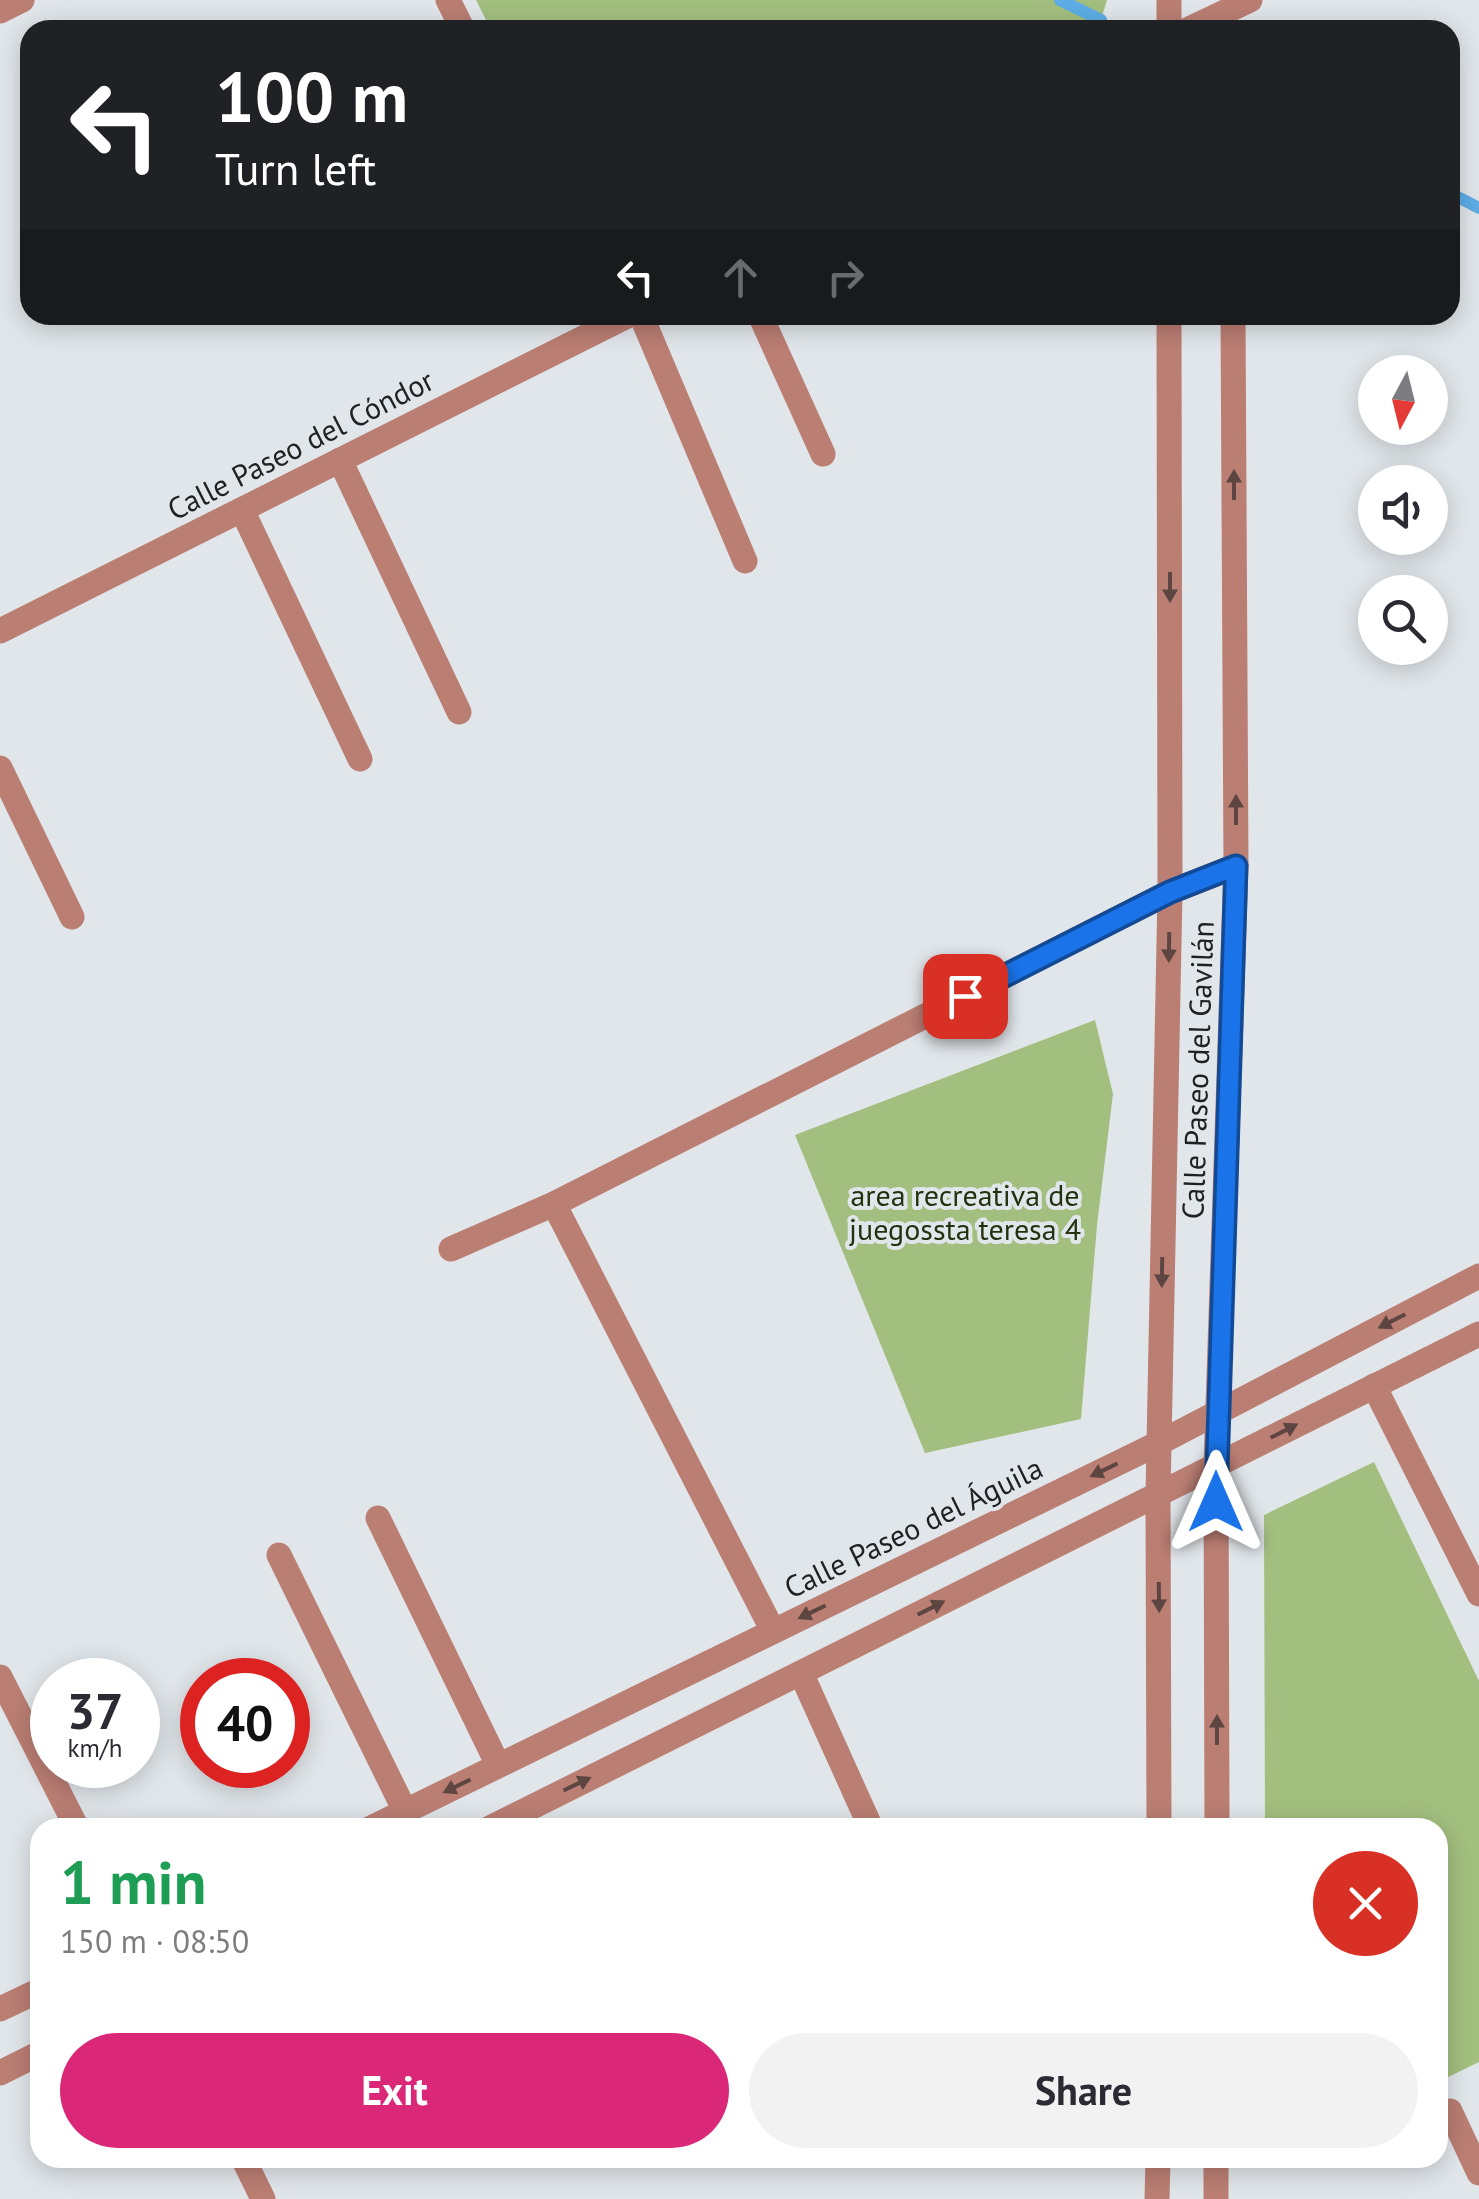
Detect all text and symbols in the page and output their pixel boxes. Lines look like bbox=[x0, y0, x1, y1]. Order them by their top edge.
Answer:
text: 100 m bbox=[215, 51, 408, 141]
icon: left bbox=[50, 60, 180, 190]
text: Turn left bbox=[215, 139, 376, 197]
icon: left bbox=[608, 250, 663, 305]
icon: ahead bbox=[713, 250, 768, 305]
icon: right bbox=[818, 250, 873, 305]
north arrow bbox=[1358, 355, 1448, 445]
map controls bbox=[1358, 355, 1448, 665]
street label: Calle Paseo del Cóndor bbox=[160, 360, 440, 528]
button: sound bbox=[1358, 465, 1448, 555]
one-way arrow bbox=[1226, 469, 1242, 501]
one-way arrow bbox=[1162, 572, 1178, 604]
button: search bbox=[1358, 575, 1448, 665]
one-way arrow bbox=[1228, 794, 1244, 826]
street label: Calle Paseo del Gavilán bbox=[1172, 920, 1222, 1220]
one-way arrow bbox=[1161, 932, 1177, 964]
pin bbox=[923, 954, 1008, 1039]
icon: arrive bbox=[938, 969, 993, 1024]
park label: area recreativa de juegossta teresa 4 bbox=[849, 1175, 1081, 1248]
one-way arrow bbox=[1154, 1257, 1170, 1289]
one-way arrow bbox=[1378, 1312, 1407, 1329]
one-way arrow bbox=[1270, 1423, 1299, 1440]
street label: Calle Paseo del Águila bbox=[777, 1447, 1049, 1607]
position arrow bbox=[1164, 1450, 1268, 1554]
one-way arrow bbox=[1089, 1461, 1118, 1478]
one-way arrow bbox=[1151, 1582, 1167, 1614]
one-way arrow bbox=[917, 1600, 946, 1617]
one-way arrow bbox=[797, 1604, 826, 1621]
speed limit sign: 40 bbox=[180, 1658, 310, 1788]
text: 37 bbox=[67, 1678, 123, 1743]
one-way arrow bbox=[1209, 1714, 1225, 1746]
text: km/h bbox=[68, 1732, 122, 1764]
one-way arrow bbox=[563, 1776, 592, 1793]
one-way arrow bbox=[442, 1777, 471, 1794]
text: 1 min bbox=[60, 1843, 206, 1921]
button: close bbox=[1313, 1851, 1418, 1956]
text: 150 m · 08:50 bbox=[60, 1920, 249, 1962]
button: Exit bbox=[60, 2033, 729, 2148]
button: Share bbox=[749, 2033, 1418, 2148]

